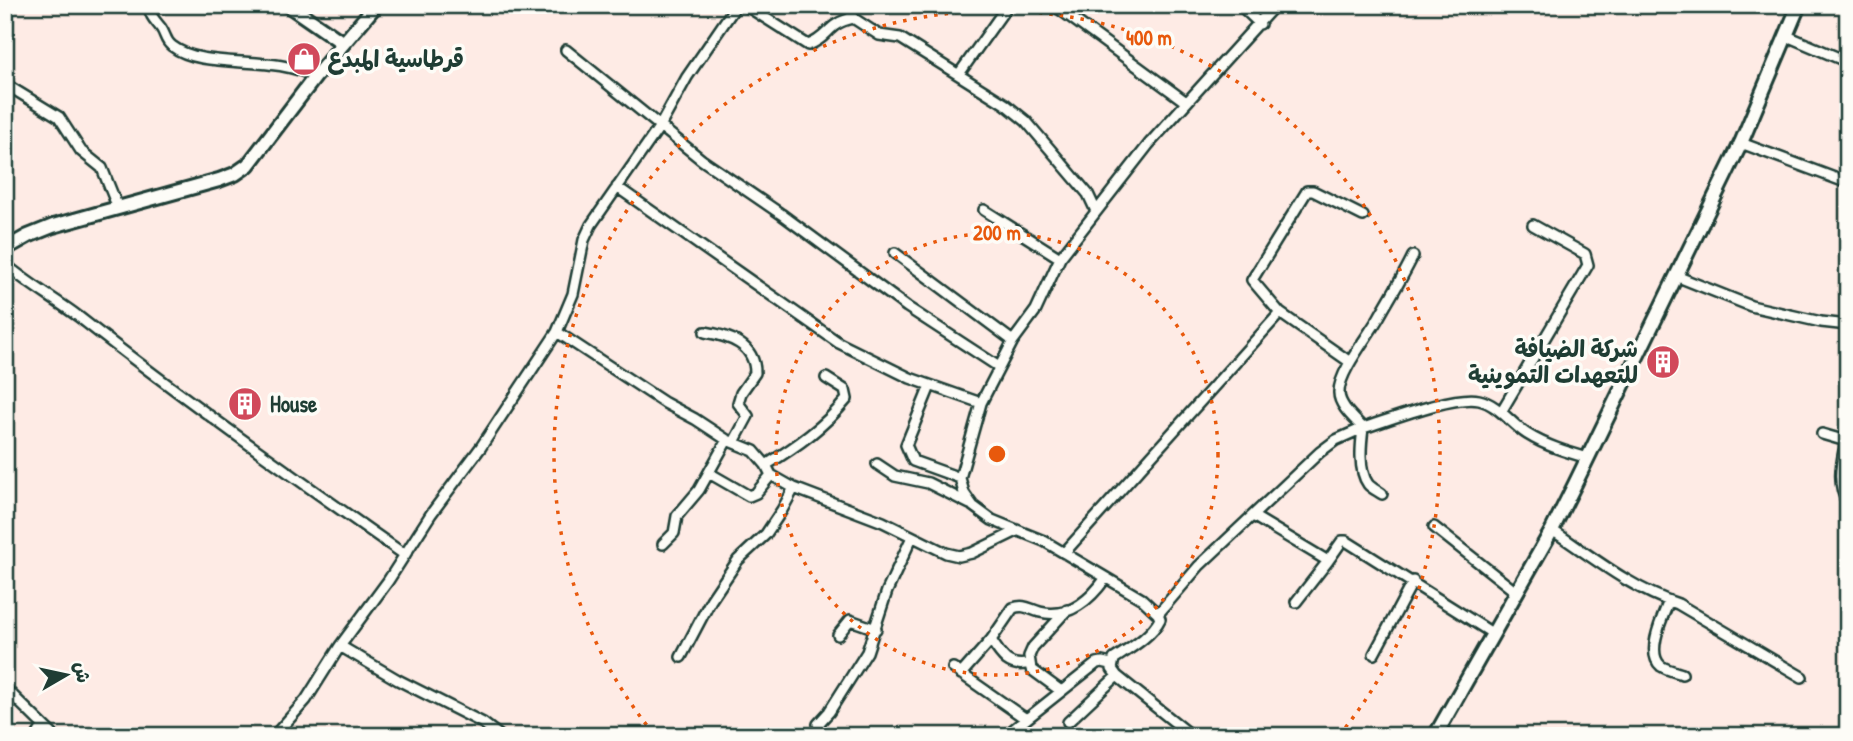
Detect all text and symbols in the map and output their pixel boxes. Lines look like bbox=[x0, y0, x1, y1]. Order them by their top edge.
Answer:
text: 400 m bbox=[1126, 23, 1172, 52]
shop icon: قرطاسية المبدع bbox=[285, 40, 323, 78]
place label: قرطاسية المبدع bbox=[328, 43, 464, 75]
text: 200 m bbox=[973, 218, 1021, 247]
place label: شركة الضيافة للتعهدات التموينية bbox=[1468, 333, 1638, 390]
building icon: شركة الضيافة للتعهدات التموينية bbox=[1644, 343, 1682, 381]
building icon: House bbox=[226, 385, 264, 423]
place label: House bbox=[270, 388, 318, 419]
centre of rings bbox=[985, 442, 1009, 466]
north arrow bbox=[32, 640, 102, 710]
text: ش bbox=[68, 660, 97, 685]

